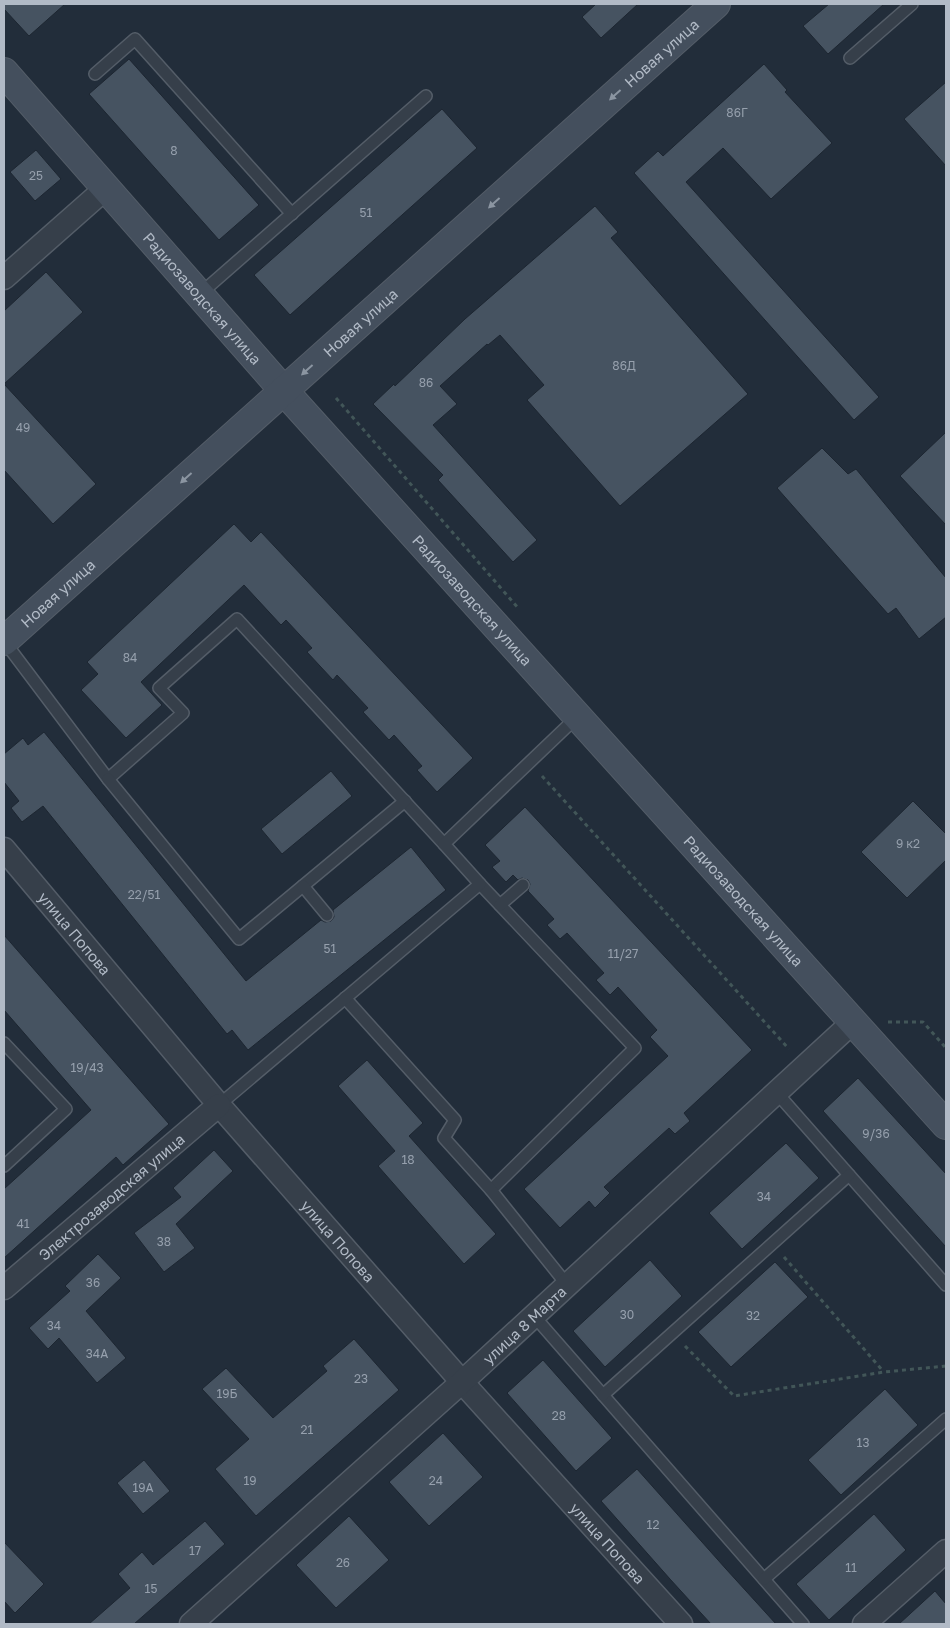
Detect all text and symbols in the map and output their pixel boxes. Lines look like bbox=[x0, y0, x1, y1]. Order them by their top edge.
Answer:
street label: Новая улица bbox=[620, 15, 702, 91]
one-way arrow bbox=[609, 89, 621, 101]
house number: 86Г bbox=[726, 105, 748, 120]
house number: 8 bbox=[170, 143, 178, 158]
house number: 25 bbox=[29, 168, 43, 183]
one-way arrow bbox=[488, 197, 500, 209]
house number: 51 bbox=[360, 205, 373, 220]
street label: Радиозаводская улица bbox=[140, 228, 265, 368]
street label: Новая улица bbox=[319, 284, 401, 360]
house number: 86Д bbox=[612, 358, 636, 373]
one-way arrow bbox=[302, 364, 314, 376]
house number: 86 bbox=[419, 375, 433, 390]
house number: 49 bbox=[16, 420, 30, 435]
one-way arrow bbox=[181, 472, 193, 484]
street label: Радиозаводская улица bbox=[409, 531, 536, 669]
street label: Новая улица bbox=[17, 555, 99, 631]
house number: 84 bbox=[123, 650, 137, 665]
street label: Радиозаводская улица bbox=[680, 832, 807, 970]
house number: 9 к2 bbox=[896, 836, 920, 851]
house number: 22/51 bbox=[128, 887, 160, 902]
street label: улица Попова bbox=[35, 888, 115, 978]
house number: 51 bbox=[324, 941, 337, 956]
house number: 11/27 bbox=[608, 946, 638, 961]
house number: 19/43 bbox=[70, 1060, 104, 1075]
house number: 9/36 bbox=[862, 1126, 890, 1141]
street label: Электрозаводская улица bbox=[35, 1130, 188, 1264]
house number: 18 bbox=[401, 1152, 415, 1167]
house number: 34 bbox=[757, 1189, 771, 1204]
street label: улица Попова bbox=[297, 1196, 379, 1285]
house number: 41 bbox=[16, 1216, 30, 1231]
house number: 38 bbox=[157, 1234, 171, 1249]
house number: 36 bbox=[86, 1275, 100, 1290]
street label: улица 8 Марта bbox=[479, 1282, 570, 1367]
house number: 30 bbox=[620, 1307, 634, 1322]
house number: 32 bbox=[746, 1308, 760, 1323]
house number: 34 bbox=[47, 1318, 61, 1333]
house number: 34А bbox=[86, 1346, 108, 1361]
house number: 23 bbox=[354, 1371, 368, 1386]
house number: 19Б bbox=[216, 1386, 238, 1401]
house number: 28 bbox=[552, 1408, 566, 1423]
house number: 21 bbox=[301, 1422, 314, 1437]
house number: 13 bbox=[857, 1435, 869, 1450]
house number: 19 bbox=[243, 1473, 257, 1488]
house number: 24 bbox=[429, 1473, 443, 1488]
house number: 19А bbox=[132, 1480, 154, 1495]
street label: улица Попова bbox=[567, 1499, 649, 1587]
house number: 12 bbox=[647, 1517, 659, 1532]
house number: 17 bbox=[189, 1543, 201, 1558]
house number: 26 bbox=[336, 1555, 350, 1570]
house number: 11 bbox=[845, 1560, 857, 1575]
house number: 15 bbox=[145, 1581, 157, 1596]

